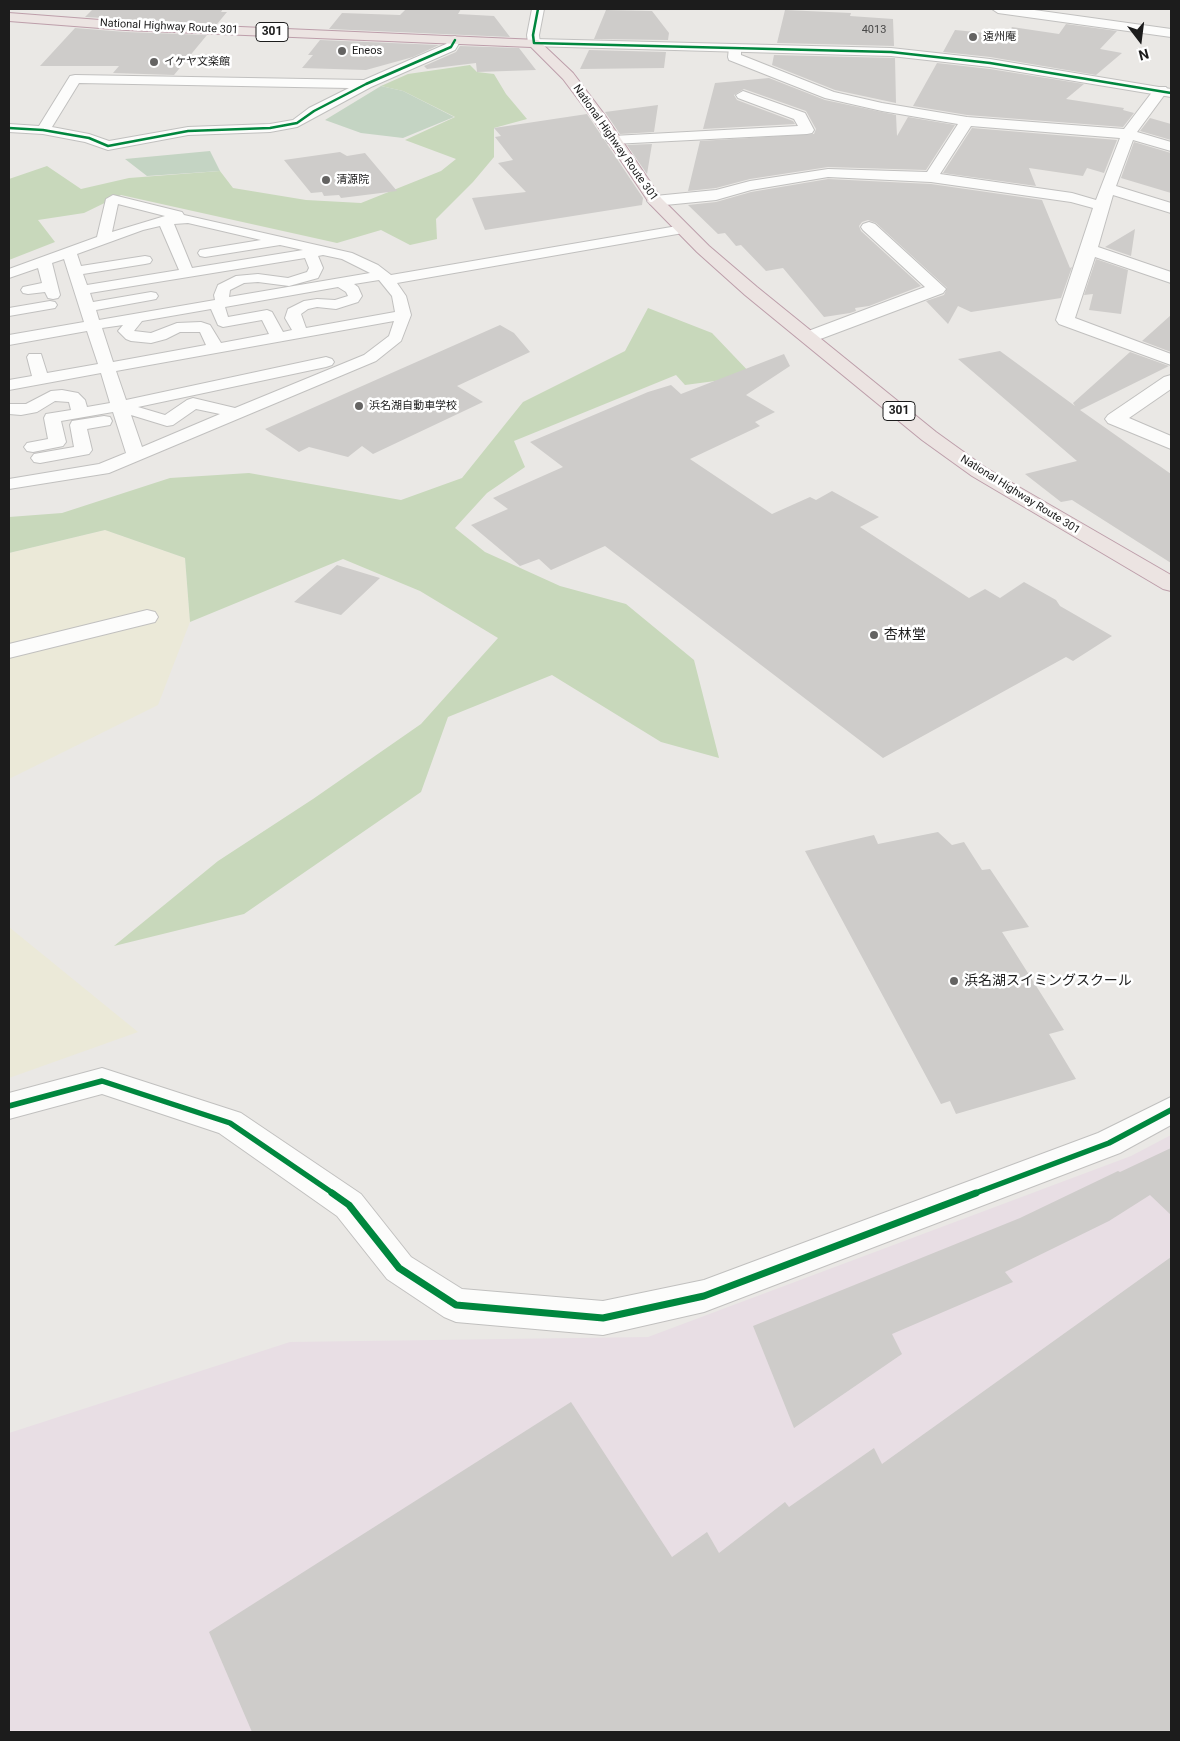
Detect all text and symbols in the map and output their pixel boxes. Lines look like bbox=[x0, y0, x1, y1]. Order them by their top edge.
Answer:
north arrow bbox=[1115, 15, 1165, 65]
street label: National Highway Route 301 bbox=[99, 17, 239, 37]
road number: 301 bbox=[256, 22, 288, 42]
house number: 4013 bbox=[862, 23, 886, 37]
place label: 遠州庵 bbox=[983, 30, 1016, 44]
marker: 遠州庵 bbox=[967, 31, 979, 43]
place label: Eneos bbox=[352, 44, 382, 58]
marker: Eneos bbox=[336, 45, 348, 57]
text: N bbox=[1137, 45, 1151, 63]
place label: イケヤ文楽館 bbox=[164, 55, 230, 69]
marker: イケヤ文楽館 bbox=[148, 56, 160, 68]
street label: National Highway Route 301 bbox=[570, 82, 660, 204]
place label: 清源院 bbox=[336, 173, 369, 187]
marker: 清源院 bbox=[320, 174, 332, 186]
place label: 浜名湖自動車学校 bbox=[369, 399, 457, 413]
marker: 浜名湖自動車学校 bbox=[353, 400, 365, 412]
road number: 301 bbox=[883, 402, 915, 421]
street label: National Highway Route 301 bbox=[958, 453, 1082, 537]
place label: 杏林堂 bbox=[884, 627, 926, 643]
marker: 杏林堂 bbox=[868, 629, 880, 641]
place label: 浜名湖スイミングスクール bbox=[964, 973, 1132, 989]
marker: 浜名湖スイミングスクール bbox=[948, 975, 960, 987]

